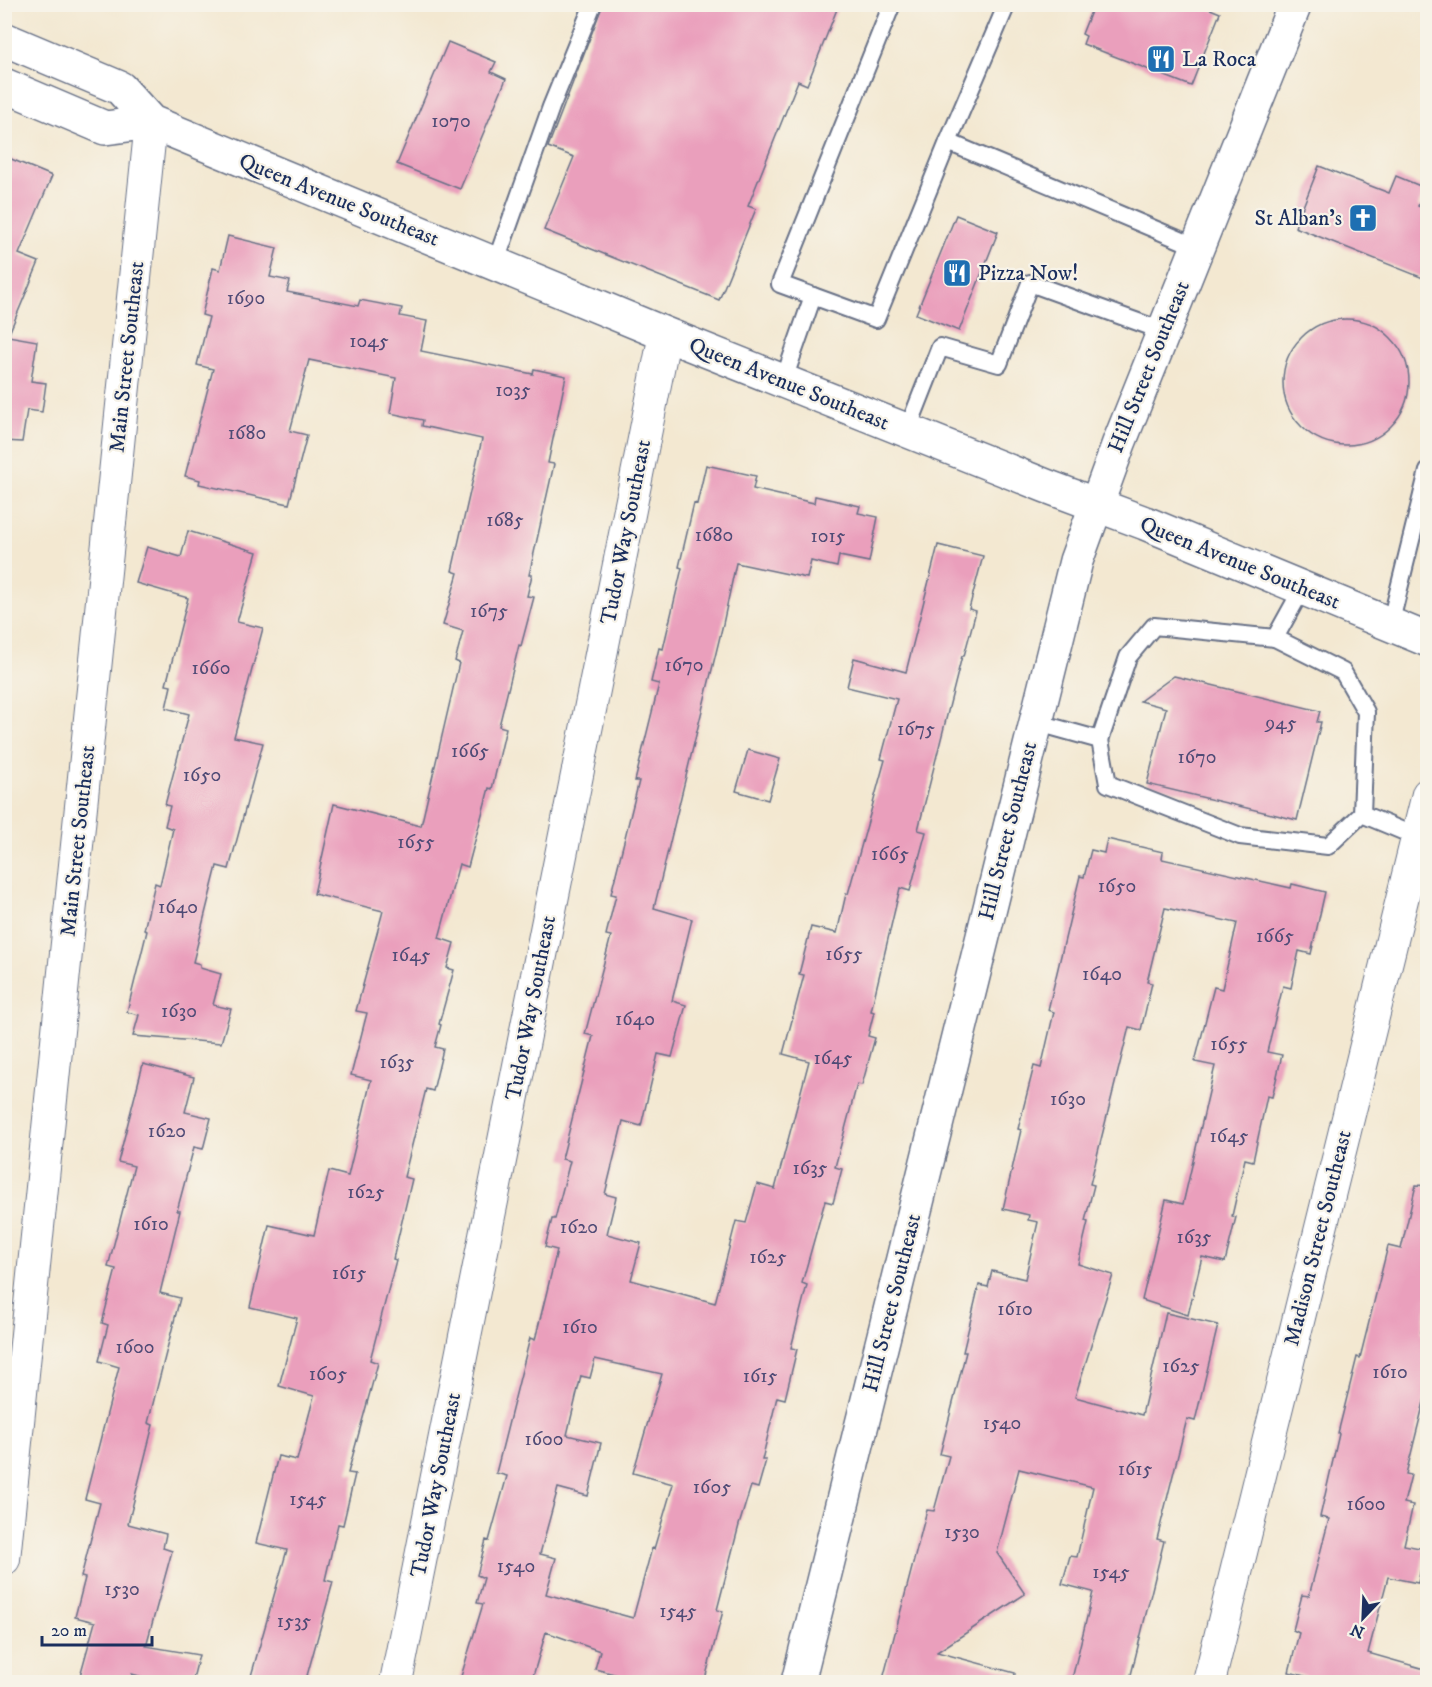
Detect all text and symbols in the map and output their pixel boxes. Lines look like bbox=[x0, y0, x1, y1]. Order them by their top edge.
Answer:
restaurant icon: La Roca bbox=[1145, 43, 1177, 75]
place label: La Roca bbox=[1182, 46, 1257, 73]
house number: 1070 bbox=[431, 109, 471, 134]
street label: Queen Avenue Southeast bbox=[235, 147, 443, 253]
church icon: St Alban's bbox=[1347, 202, 1379, 234]
place label: St Alban's bbox=[1254, 205, 1342, 232]
restaurant icon: Pizza Now! bbox=[941, 257, 973, 289]
street label: Main Street Southeast bbox=[104, 260, 150, 454]
place label: Pizza Now! bbox=[978, 260, 1078, 287]
street label: Hill Street Southeast bbox=[1102, 277, 1196, 457]
house number: 1690 bbox=[227, 286, 265, 311]
house number: 1045 bbox=[349, 329, 389, 354]
street label: Queen Avenue Southeast bbox=[685, 331, 893, 437]
house number: 1035 bbox=[495, 378, 531, 403]
house number: 1680 bbox=[228, 421, 266, 446]
street label: Tudor Way Southeast bbox=[595, 437, 657, 627]
house number: 1685 bbox=[486, 508, 524, 533]
street label: Queen Avenue Southeast bbox=[1136, 510, 1344, 616]
house number: 1680 bbox=[695, 523, 733, 548]
house number: 1015 bbox=[810, 524, 846, 549]
house number: 1675 bbox=[470, 599, 508, 624]
house number: 1670 bbox=[665, 653, 703, 678]
house number: 1660 bbox=[192, 656, 230, 681]
house number: 945 bbox=[1264, 711, 1297, 736]
house number: 1675 bbox=[897, 717, 935, 742]
house number: 1665 bbox=[451, 739, 489, 764]
street label: Hill Street Southeast bbox=[973, 739, 1043, 923]
street label: Main Street Southeast bbox=[55, 744, 101, 938]
house number: 1670 bbox=[1178, 745, 1216, 770]
house number: 1650 bbox=[183, 763, 221, 788]
house number: 1655 bbox=[397, 830, 435, 855]
house number: 1665 bbox=[871, 842, 909, 867]
house number: 1650 bbox=[1098, 874, 1136, 899]
house number: 1640 bbox=[158, 895, 198, 920]
street label: Tudor Way Southeast bbox=[500, 913, 562, 1103]
house number: 1665 bbox=[1256, 924, 1294, 949]
house number: 1655 bbox=[825, 942, 863, 967]
house number: 1645 bbox=[391, 943, 431, 968]
house number: 1640 bbox=[1082, 962, 1122, 987]
house number: 1630 bbox=[161, 999, 197, 1024]
house number: 1640 bbox=[615, 1007, 655, 1032]
house number: 1655 bbox=[1210, 1032, 1248, 1057]
house number: 1645 bbox=[813, 1046, 853, 1071]
house number: 1635 bbox=[379, 1050, 415, 1075]
house number: 1630 bbox=[1050, 1087, 1086, 1112]
house number: 1620 bbox=[148, 1119, 186, 1144]
house number: 1645 bbox=[1209, 1124, 1249, 1149]
street label: Madison Street Southeast bbox=[1278, 1127, 1358, 1349]
house number: 1635 bbox=[792, 1156, 828, 1181]
house number: 1625 bbox=[347, 1180, 385, 1205]
street label: Hill Street Southeast bbox=[857, 1211, 927, 1395]
house number: 1610 bbox=[133, 1212, 169, 1237]
house number: 1620 bbox=[560, 1215, 598, 1240]
house number: 1635 bbox=[1176, 1225, 1212, 1250]
house number: 1625 bbox=[749, 1245, 787, 1270]
house number: 1615 bbox=[332, 1261, 366, 1286]
house number: 1610 bbox=[997, 1297, 1033, 1322]
house number: 1610 bbox=[562, 1315, 598, 1340]
house number: 1600 bbox=[115, 1335, 155, 1360]
house number: 1625 bbox=[1162, 1354, 1200, 1379]
house number: 1610 bbox=[1372, 1360, 1408, 1385]
house number: 1605 bbox=[309, 1362, 347, 1387]
house number: 1615 bbox=[743, 1364, 777, 1389]
street label: Tudor Way Southeast bbox=[405, 1390, 467, 1580]
house number: 1540 bbox=[983, 1411, 1021, 1436]
house number: 1600 bbox=[524, 1427, 564, 1452]
house number: 1615 bbox=[1118, 1457, 1152, 1482]
house number: 1605 bbox=[693, 1475, 731, 1500]
house number: 1545 bbox=[289, 1487, 327, 1512]
house number: 1600 bbox=[1346, 1492, 1386, 1517]
house number: 1530 bbox=[944, 1520, 980, 1545]
house number: 1540 bbox=[497, 1554, 535, 1579]
house number: 1545 bbox=[1092, 1560, 1130, 1585]
house number: 1530 bbox=[104, 1577, 140, 1602]
north arrow bbox=[1333, 1588, 1393, 1648]
house number: 1545 bbox=[659, 1599, 697, 1624]
scale bar bbox=[42, 1609, 152, 1647]
house number: 1535 bbox=[277, 1609, 311, 1634]
text: N bbox=[1348, 1619, 1367, 1643]
text: 20 m bbox=[51, 1620, 87, 1642]

